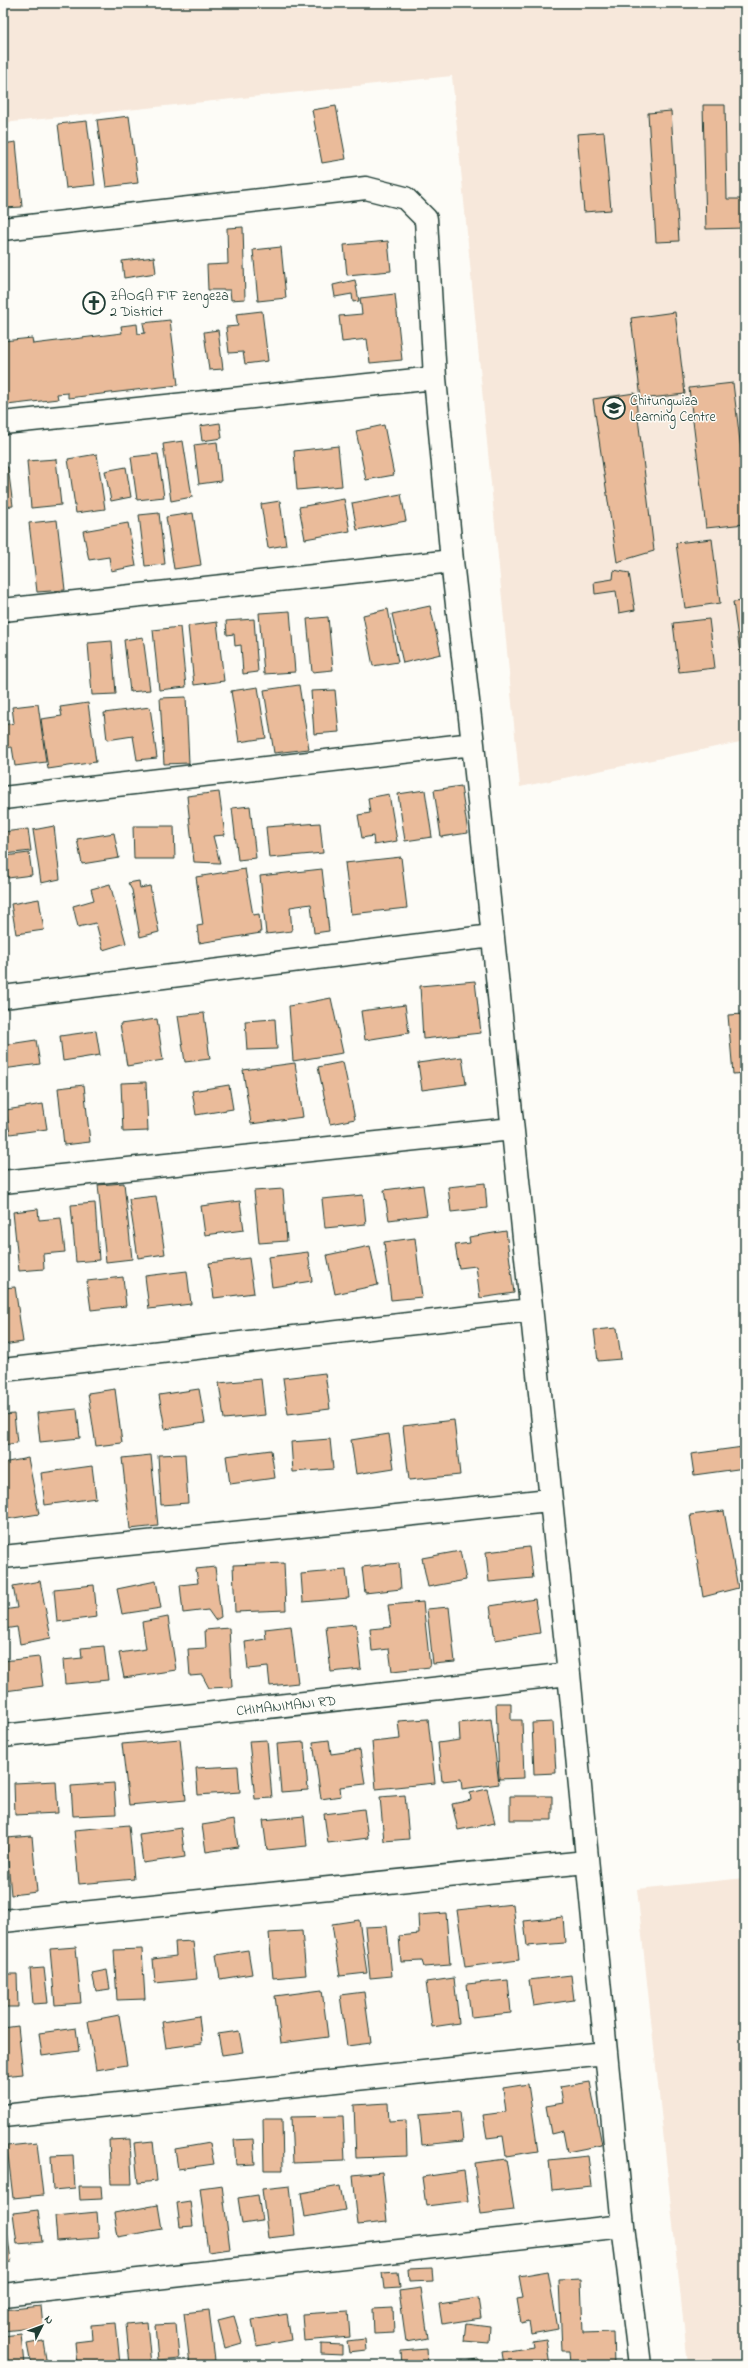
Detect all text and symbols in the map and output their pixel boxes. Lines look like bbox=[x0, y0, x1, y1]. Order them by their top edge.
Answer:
place label: ZAOGA FIF Zengeza 2 District bbox=[110, 286, 229, 323]
church icon: ZAOGA FIF Zengeza 2 District bbox=[81, 290, 107, 316]
place label: Chitungwiza Learning Centre bbox=[630, 391, 716, 429]
school or university icon: Chitungwiza Learning Centre bbox=[601, 395, 627, 421]
street label: CHIMANIMANI RD bbox=[235, 1691, 337, 1722]
north arrow bbox=[22, 2306, 62, 2346]
text: N bbox=[40, 2312, 57, 2328]

